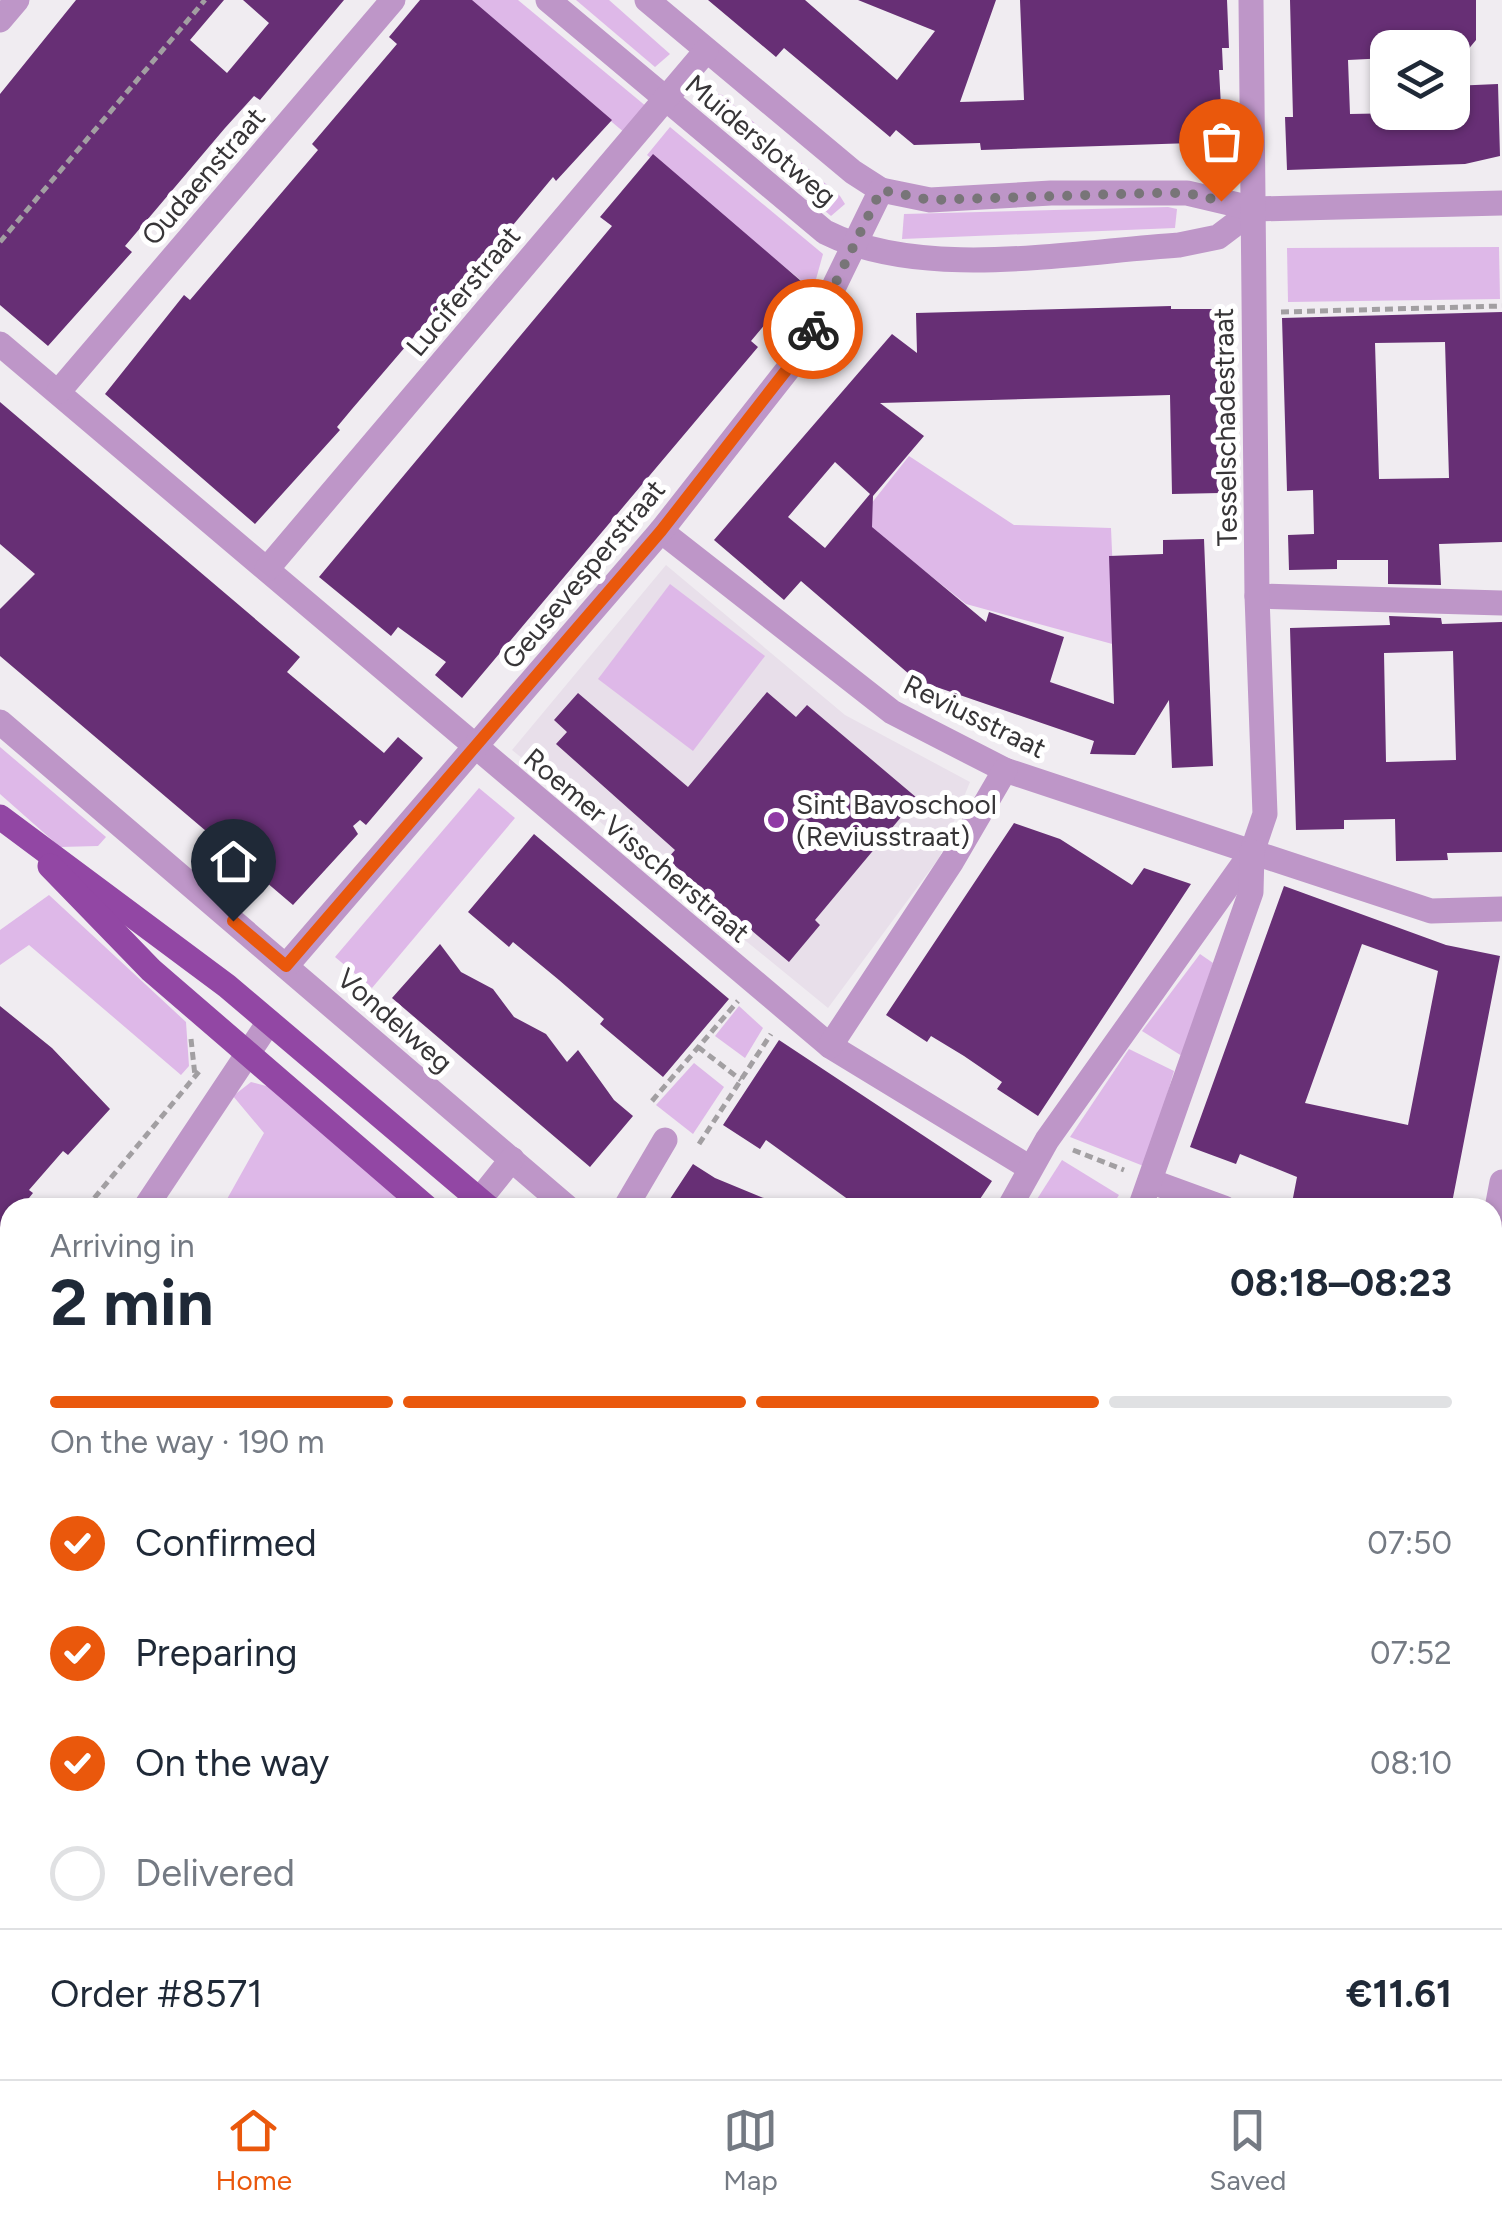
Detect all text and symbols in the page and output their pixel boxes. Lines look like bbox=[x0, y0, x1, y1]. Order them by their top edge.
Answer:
map controls bbox=[1370, 30, 1470, 130]
button: layers bbox=[1370, 30, 1470, 130]
street label: Muiderslotweg bbox=[679, 67, 843, 213]
pin bbox=[1179, 99, 1264, 202]
street label: Oudaenstraat bbox=[134, 100, 272, 252]
icon: bag bbox=[1194, 114, 1249, 169]
street label: Luciferstraat bbox=[399, 219, 527, 363]
courier bbox=[763, 279, 863, 379]
icon: bike bbox=[786, 302, 841, 357]
street label: Tesselschadestraat bbox=[1206, 307, 1244, 547]
street label: Geusevesperstraat bbox=[494, 473, 672, 675]
street label: Reviusstraat bbox=[898, 667, 1052, 765]
street label: Roemer Visscherstraat bbox=[517, 741, 757, 949]
place label: Sint Bavoschool (Reviusstraat) bbox=[796, 787, 997, 853]
marker: Sint Bavoschool (Reviusstraat) bbox=[765, 809, 787, 831]
pin bbox=[191, 819, 276, 922]
icon: home bbox=[206, 834, 261, 889]
street label: Vondelweg bbox=[331, 961, 459, 1079]
text: Arriving in bbox=[50, 1227, 195, 1265]
text: 08:18–08:23 bbox=[1230, 1260, 1452, 1306]
text: 2 min bbox=[50, 1263, 214, 1341]
text: On the way · 190 m bbox=[50, 1423, 324, 1461]
icon: check bbox=[50, 1516, 105, 1571]
text: Confirmed bbox=[135, 1520, 317, 1566]
text: 07:50 bbox=[1367, 1524, 1452, 1562]
icon: check bbox=[50, 1626, 105, 1681]
text: Preparing bbox=[135, 1630, 297, 1676]
text: 07:52 bbox=[1370, 1634, 1452, 1672]
icon: check bbox=[50, 1736, 105, 1791]
text: On the way bbox=[135, 1740, 329, 1786]
text: 08:10 bbox=[1370, 1744, 1452, 1782]
text: Delivered bbox=[135, 1850, 295, 1896]
text: Order #8571 bbox=[50, 1971, 263, 2017]
text: €11.61 bbox=[1346, 1971, 1452, 2017]
tab: Home bbox=[216, 2103, 292, 2197]
tab: Map bbox=[723, 2103, 778, 2197]
tab: Saved bbox=[1209, 2103, 1286, 2197]

